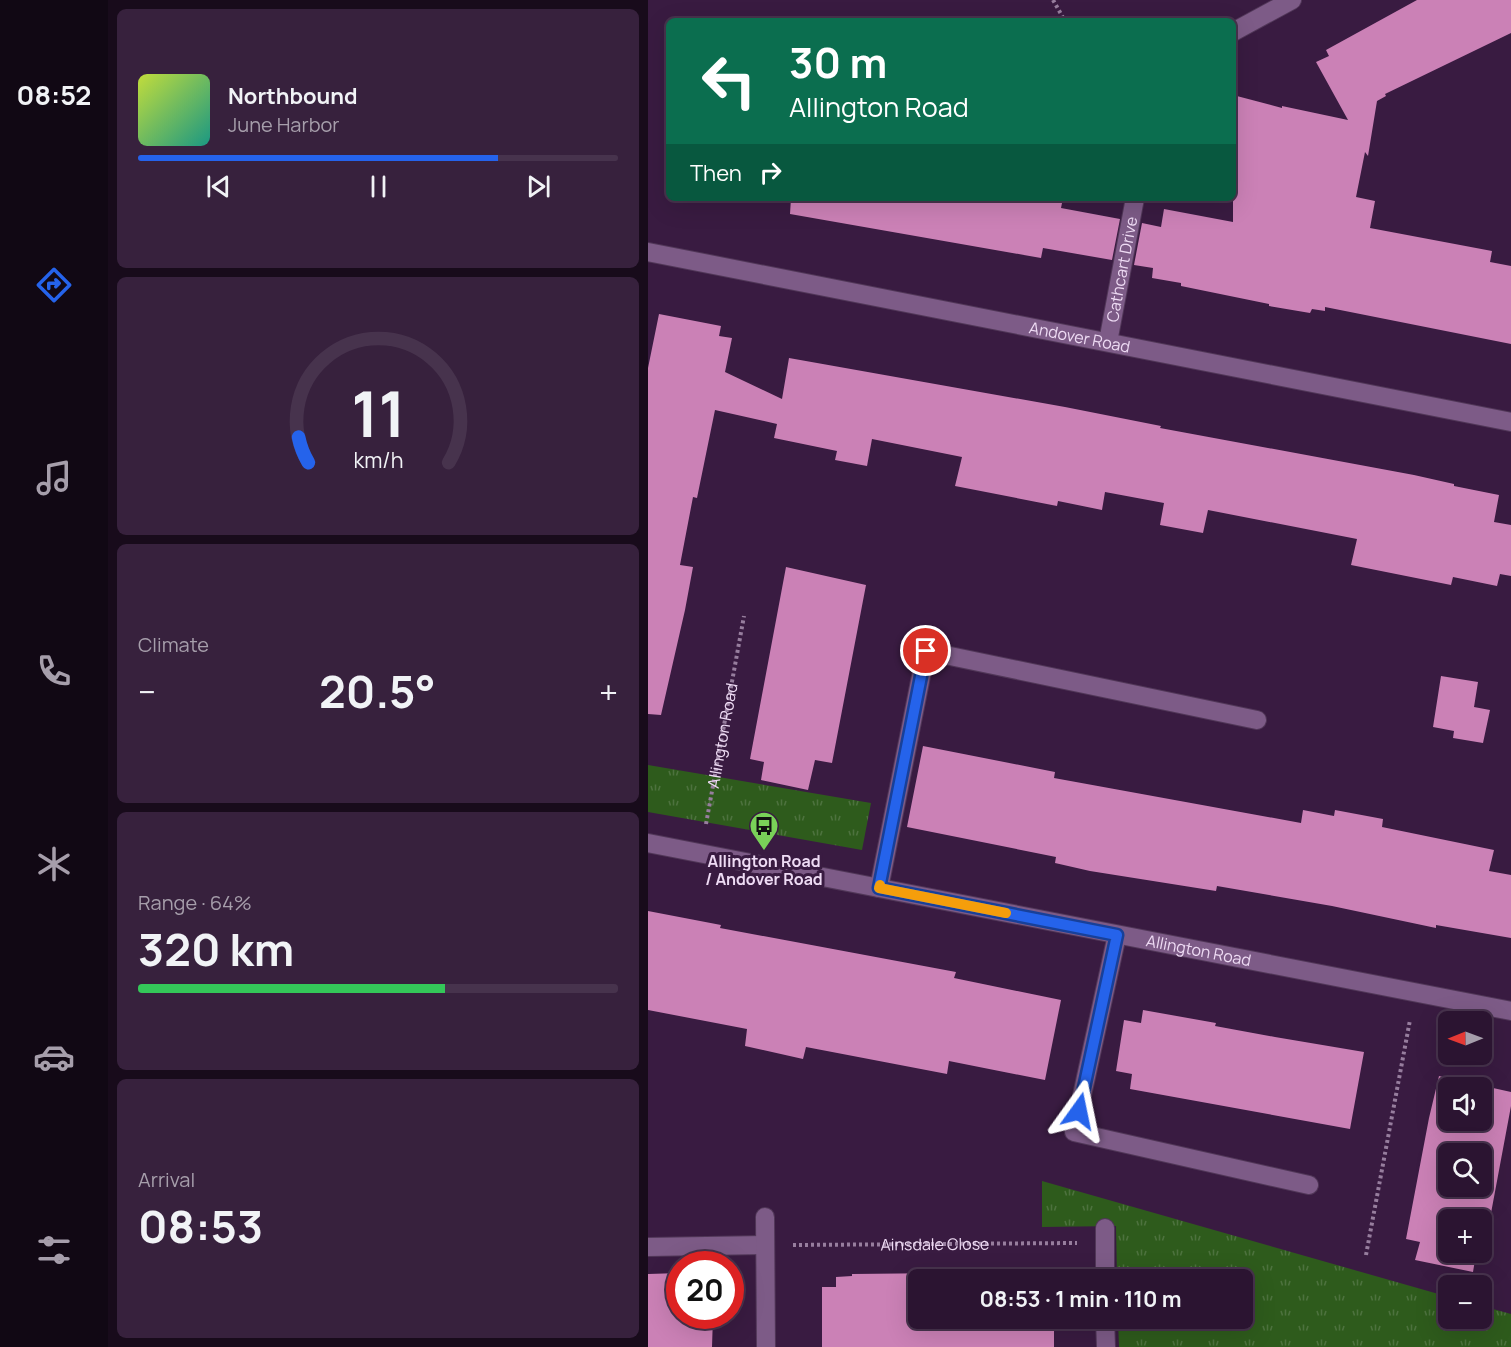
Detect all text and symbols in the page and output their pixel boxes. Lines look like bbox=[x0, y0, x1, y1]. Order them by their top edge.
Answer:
text: 30 m bbox=[789, 33, 887, 91]
icon: left bbox=[690, 42, 768, 120]
text: 08:52 bbox=[17, 76, 91, 113]
text: Northbound bbox=[228, 81, 358, 111]
text: Allington Road bbox=[789, 88, 969, 125]
text: June Harbor bbox=[228, 111, 340, 138]
icon: right bbox=[754, 156, 787, 189]
text: Then bbox=[690, 158, 742, 188]
icon: previous bbox=[202, 170, 235, 203]
icon: pause bbox=[362, 170, 395, 203]
icon: next bbox=[522, 170, 555, 203]
street label: Cathcart Drive bbox=[1101, 215, 1142, 324]
icon: directions bbox=[33, 264, 75, 306]
street label: Andover Road bbox=[1027, 316, 1132, 358]
text: 11 bbox=[351, 370, 405, 456]
text: km/h bbox=[353, 445, 403, 474]
icon: music bbox=[33, 457, 75, 499]
pin bbox=[900, 625, 951, 676]
text: Climate bbox=[138, 631, 209, 658]
icon: arrive bbox=[909, 634, 942, 667]
icon: phone bbox=[33, 650, 75, 692]
text: 20.5° bbox=[319, 660, 436, 722]
text: − bbox=[138, 669, 156, 714]
text: + bbox=[599, 669, 618, 714]
street label: Allington Road bbox=[702, 681, 743, 790]
bus stop icon: Allington Road / Andover Road bbox=[748, 810, 780, 852]
icon: climate bbox=[33, 843, 75, 885]
place label: Allington Road / Andover Road bbox=[705, 850, 823, 890]
text: Range · 64% bbox=[138, 889, 252, 916]
text: 320 km bbox=[138, 918, 294, 980]
street label: Allington Road bbox=[1144, 929, 1253, 971]
north arrow bbox=[1438, 1011, 1492, 1065]
map controls bbox=[1438, 1011, 1492, 1329]
icon: car bbox=[33, 1036, 75, 1078]
button: sound bbox=[1438, 1077, 1492, 1131]
position arrow bbox=[1047, 1079, 1111, 1143]
button: search bbox=[1438, 1143, 1492, 1197]
text: Arrival bbox=[138, 1166, 195, 1193]
text: 08:53 bbox=[138, 1195, 263, 1257]
button: + bbox=[1438, 1209, 1492, 1263]
icon: filters bbox=[33, 1229, 75, 1271]
street label: Ainsdale Close bbox=[880, 1233, 990, 1255]
speed limit sign: 20 bbox=[666, 1251, 744, 1329]
button: − bbox=[1438, 1275, 1492, 1329]
text: 08:53 · 1 min · 110 m bbox=[979, 1284, 1182, 1314]

